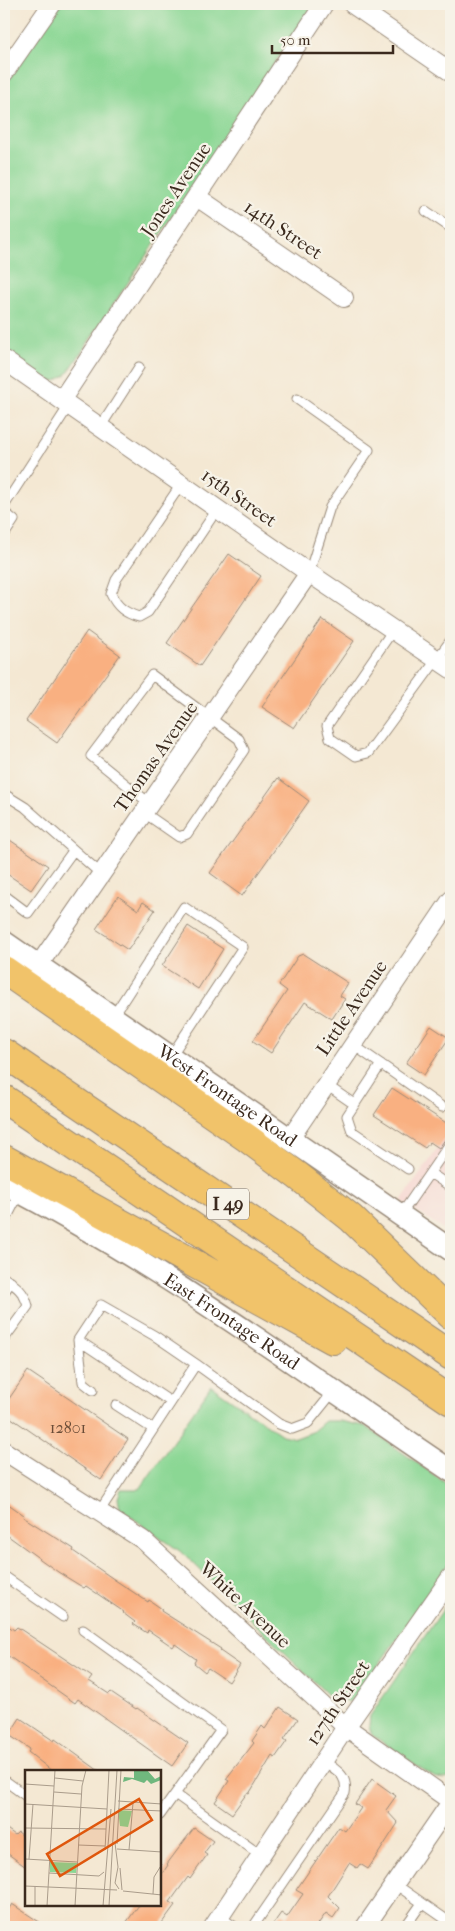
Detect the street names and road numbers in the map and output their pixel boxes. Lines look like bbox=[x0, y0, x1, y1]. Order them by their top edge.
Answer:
street label: Jones Avenue bbox=[135, 139, 216, 243]
street label: 14th Street bbox=[240, 196, 326, 264]
street label: 15th Street bbox=[197, 464, 281, 532]
street label: Thomas Avenue bbox=[110, 697, 202, 817]
street label: Little Avenue bbox=[312, 956, 392, 1060]
street label: West Frontage Road bbox=[152, 1039, 302, 1152]
road number: I 49 bbox=[207, 1188, 249, 1220]
street label: East Frontage Road bbox=[160, 1269, 304, 1375]
street label: White Avenue bbox=[194, 1557, 295, 1653]
street label: 127th Street bbox=[302, 1656, 374, 1750]

